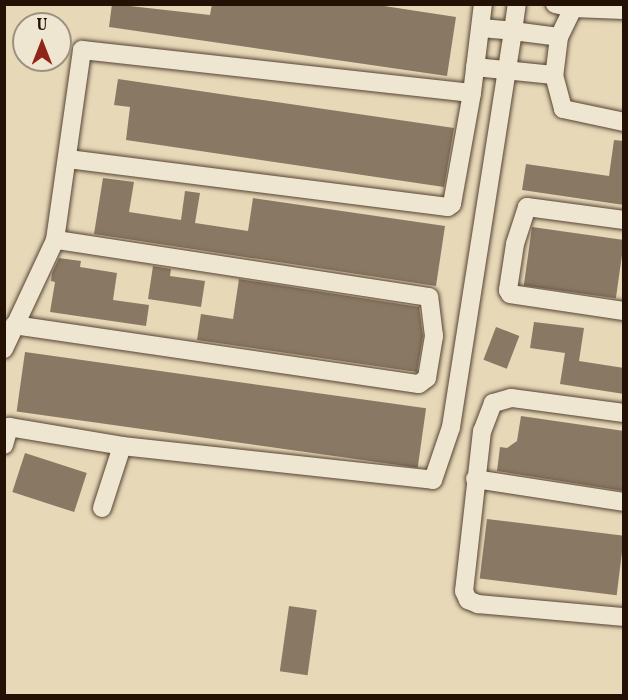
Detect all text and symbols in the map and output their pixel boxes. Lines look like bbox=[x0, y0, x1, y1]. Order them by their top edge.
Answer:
north arrow bbox=[12, 12, 72, 72]
text: U bbox=[37, 15, 47, 37]

